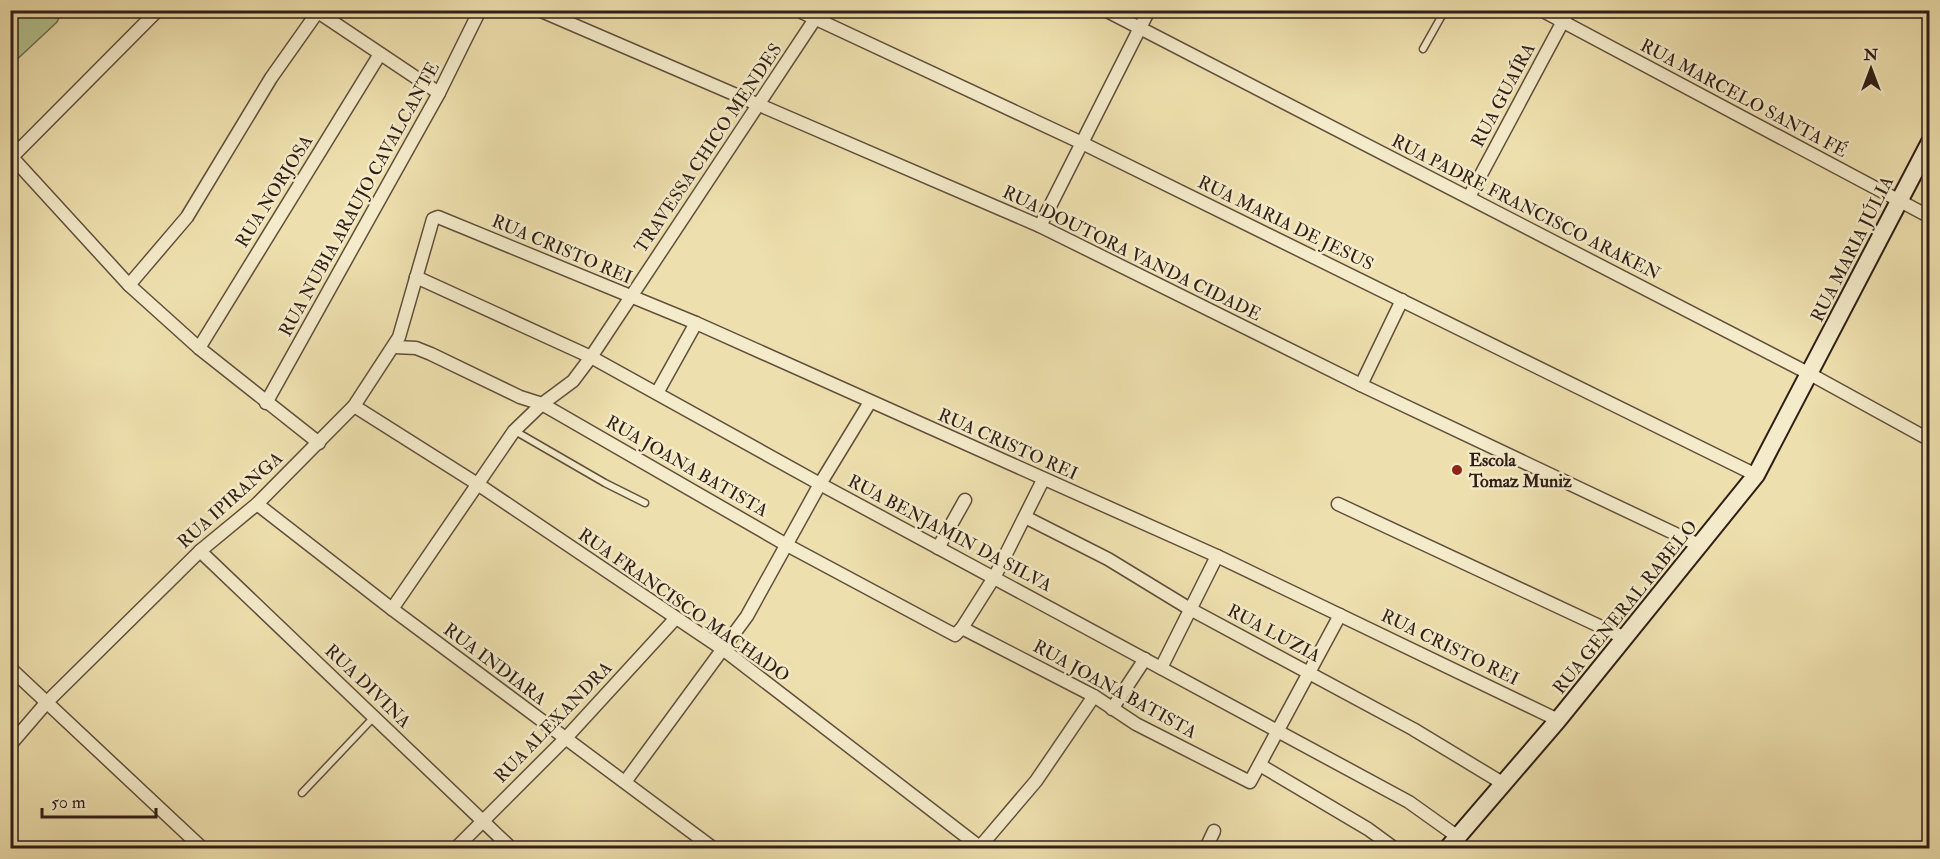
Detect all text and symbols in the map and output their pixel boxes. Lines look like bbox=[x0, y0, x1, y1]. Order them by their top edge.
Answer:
street label: RUA MARCELO SANTA FÉ bbox=[1636, 34, 1851, 163]
street label: TRAVESSA CHICO MENDES bbox=[630, 39, 787, 258]
street label: RUA GUAÍRA bbox=[1466, 39, 1541, 151]
north arrow bbox=[1841, 39, 1901, 99]
text: N bbox=[1863, 45, 1879, 65]
street label: RUA NUBIA ARAUJO CAVALCANTE bbox=[274, 58, 445, 341]
street label: RUA PADRE FRANCISCO ARAKEN bbox=[1387, 129, 1664, 286]
street label: RUA NORJOSA bbox=[231, 130, 319, 252]
street label: RUA MARIA DE JESUS bbox=[1194, 171, 1378, 276]
street label: RUA MARIA JÚLIA bbox=[1806, 172, 1899, 326]
street label: RUA DOUTORA VANDA CIDADE bbox=[999, 181, 1265, 326]
street label: RUA CRISTO REI bbox=[488, 209, 636, 289]
street label: RUA CRISTO REI bbox=[934, 403, 1081, 486]
street label: RUA JOANA BATISTA bbox=[601, 411, 773, 523]
street label: RUA IPIRANGA bbox=[173, 447, 288, 554]
place label: Escola Tomaz Muniz bbox=[1468, 449, 1572, 493]
marker: Escola Tomaz Muniz bbox=[1450, 463, 1464, 477]
street label: RUA BENJAMIN DA SILVA bbox=[844, 470, 1056, 597]
street label: RUA GENERAL RABELO bbox=[1548, 516, 1703, 699]
street label: RUA FRANCISCO MACHADO bbox=[573, 523, 794, 687]
street label: RUA LUZIA bbox=[1223, 599, 1325, 668]
street label: RUA CRISTO REI bbox=[1377, 604, 1522, 691]
street label: RUA INDIARA bbox=[439, 618, 551, 711]
street label: RUA JOANA BATISTA bbox=[1029, 635, 1201, 744]
street label: RUA DIVINA bbox=[320, 639, 416, 734]
street label: RUA ALEXANDRA bbox=[490, 656, 618, 788]
scale bar bbox=[42, 781, 156, 819]
text: 50 m bbox=[51, 791, 86, 814]

